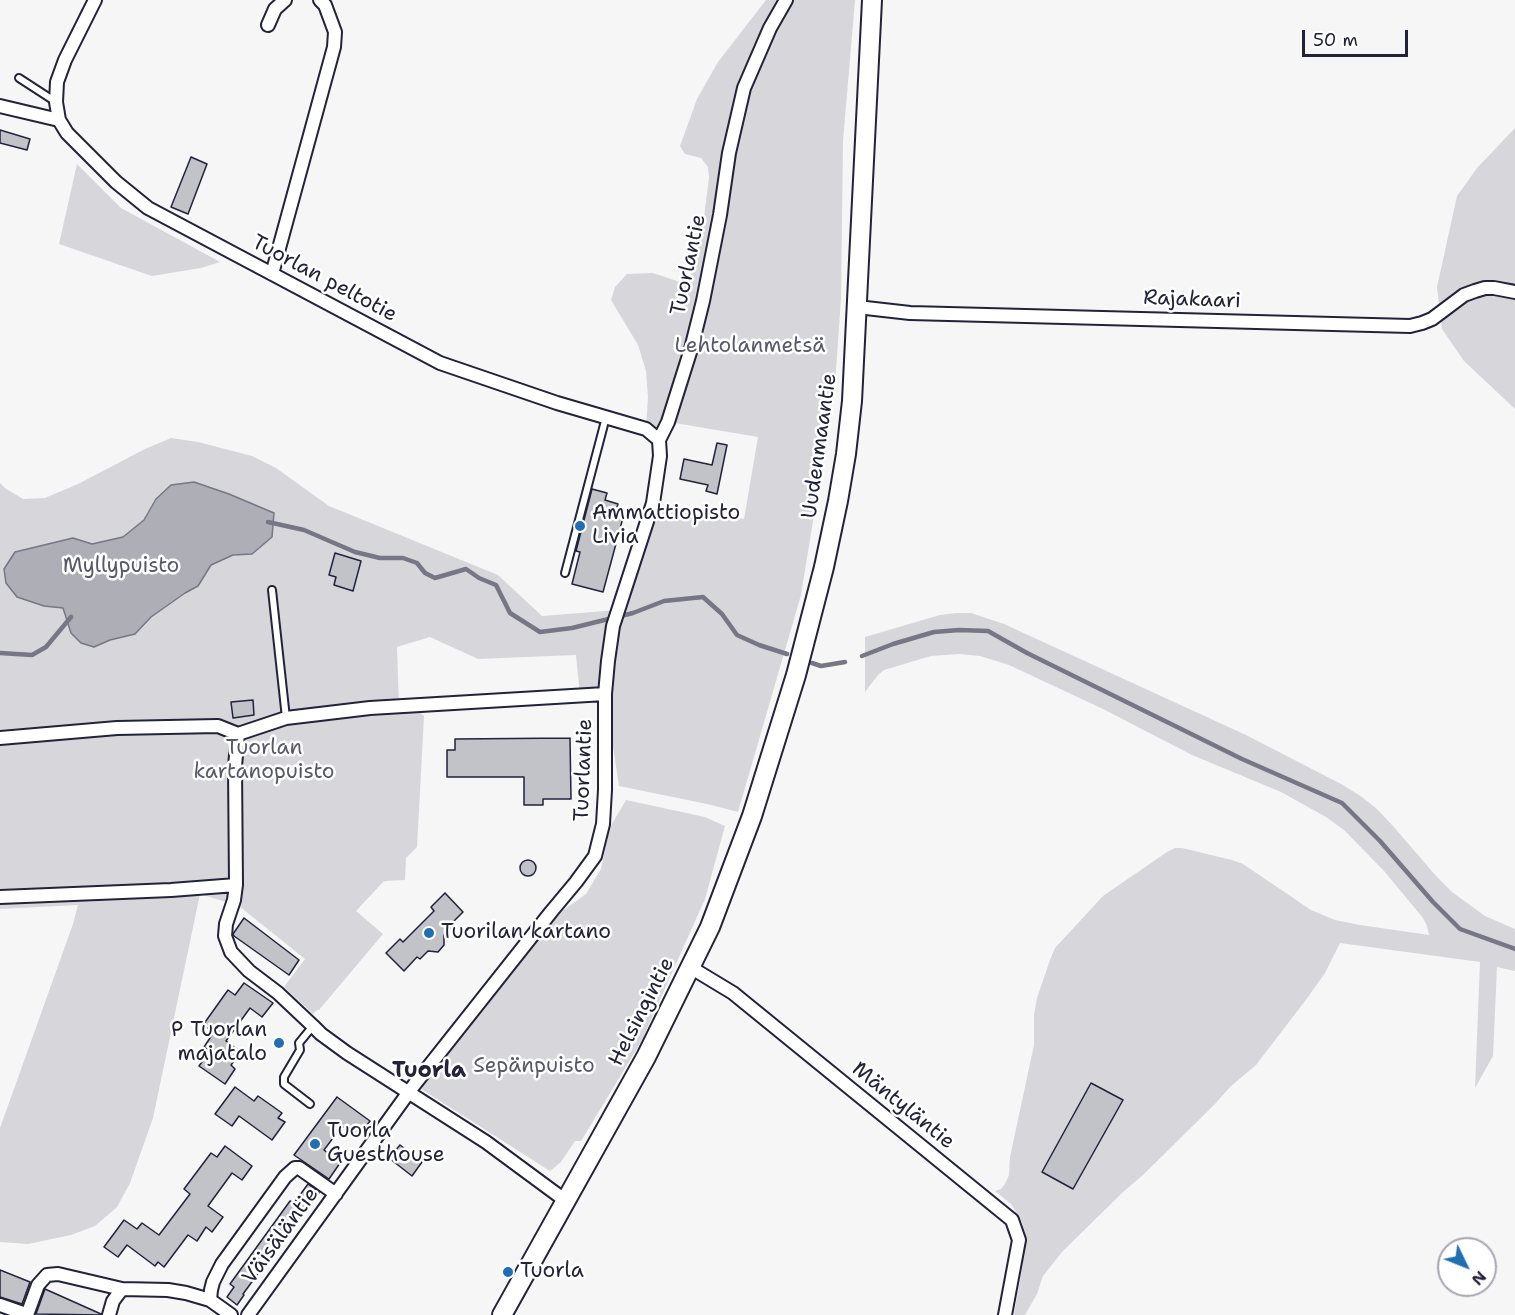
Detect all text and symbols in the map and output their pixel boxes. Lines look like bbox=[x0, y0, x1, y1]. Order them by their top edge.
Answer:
scale bar bbox=[1305, 18, 1412, 56]
text: 50 m bbox=[1313, 28, 1358, 52]
street label: Tuorlantie bbox=[666, 212, 712, 318]
street label: Tuorlan peltotie bbox=[247, 230, 401, 328]
street label: Rajakaari bbox=[1143, 286, 1241, 314]
park label: Lehtolanmetsä bbox=[675, 334, 825, 360]
street label: Uudenmaantie bbox=[797, 372, 843, 520]
place label: Ammattiopisto Livia bbox=[592, 501, 740, 551]
marker: Ammattiopisto Livia bbox=[573, 519, 587, 533]
park label: Myllypuisto bbox=[63, 554, 179, 580]
street label: Tuorlantie bbox=[570, 718, 598, 822]
park label: Tuorlan kartanopuisto bbox=[193, 736, 335, 786]
place label: Tuorilan kartano bbox=[441, 920, 611, 946]
marker: Tuorilan kartano bbox=[422, 926, 436, 940]
street label: Helsingintie bbox=[604, 953, 680, 1071]
place label: P Tuorlan majatalo bbox=[171, 1018, 267, 1068]
marker: P Tuorlan majatalo bbox=[272, 1036, 286, 1050]
park label: Sepänpuisto bbox=[473, 1054, 595, 1080]
street label: Mäntyläntie bbox=[847, 1057, 959, 1155]
district label: Tuorla bbox=[392, 1058, 466, 1084]
place label: Tuorla Guesthouse bbox=[327, 1119, 445, 1169]
marker: Tuorla Guesthouse bbox=[308, 1137, 322, 1151]
street label: Väisäläntie bbox=[238, 1183, 324, 1289]
north arrow bbox=[1437, 1237, 1497, 1297]
place label: Tuorla bbox=[520, 1259, 584, 1285]
marker: Tuorla bbox=[501, 1265, 515, 1279]
text: N bbox=[1467, 1266, 1491, 1290]

